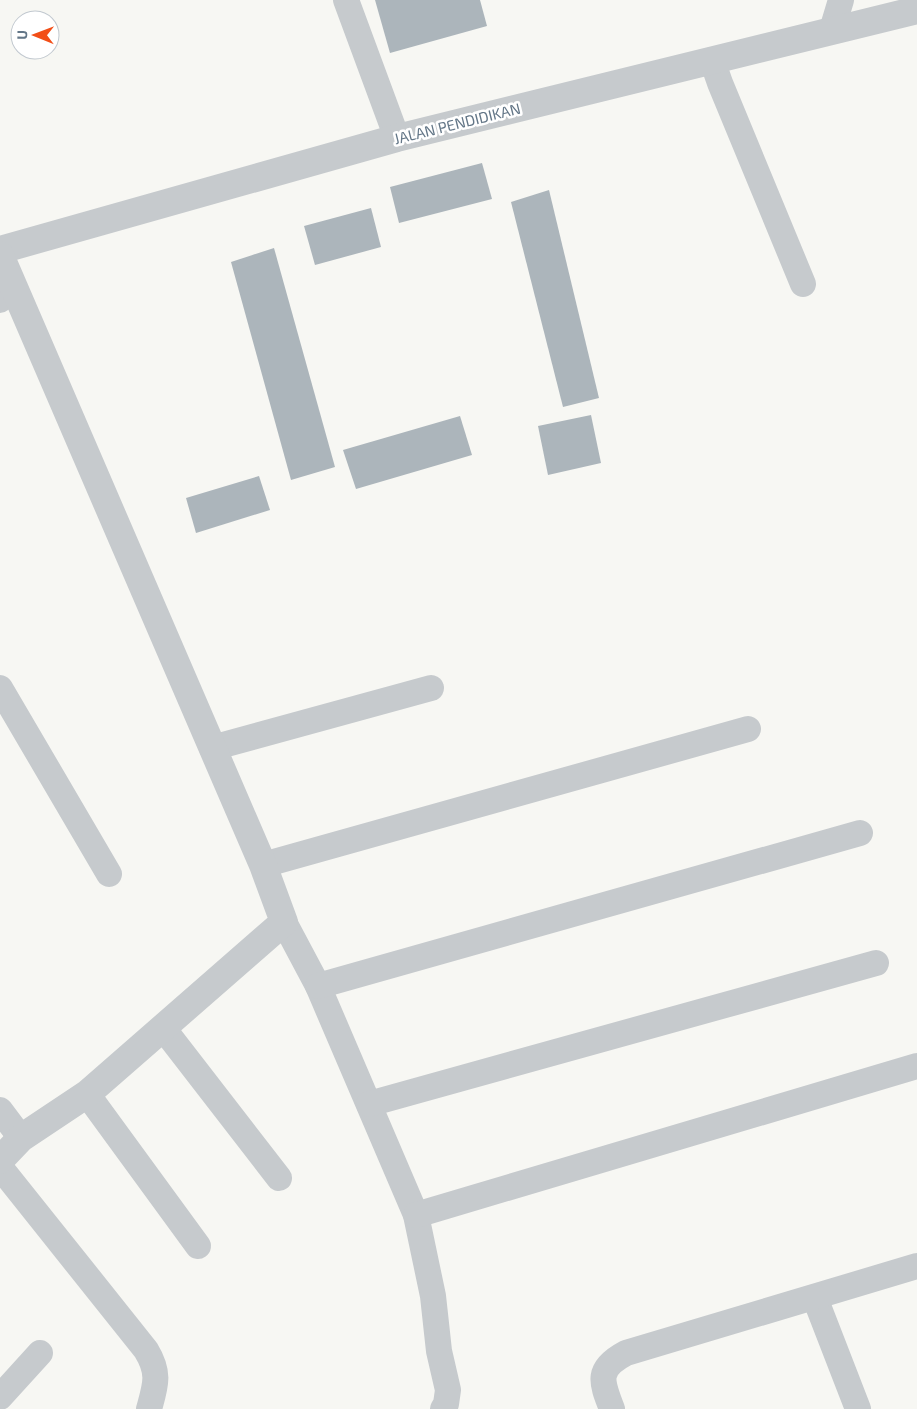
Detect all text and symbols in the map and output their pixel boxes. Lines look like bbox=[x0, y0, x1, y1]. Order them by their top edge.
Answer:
north arrow bbox=[10, 10, 60, 60]
text: U bbox=[13, 30, 30, 40]
street label: JALAN PENDIDIKAN bbox=[392, 99, 522, 147]

